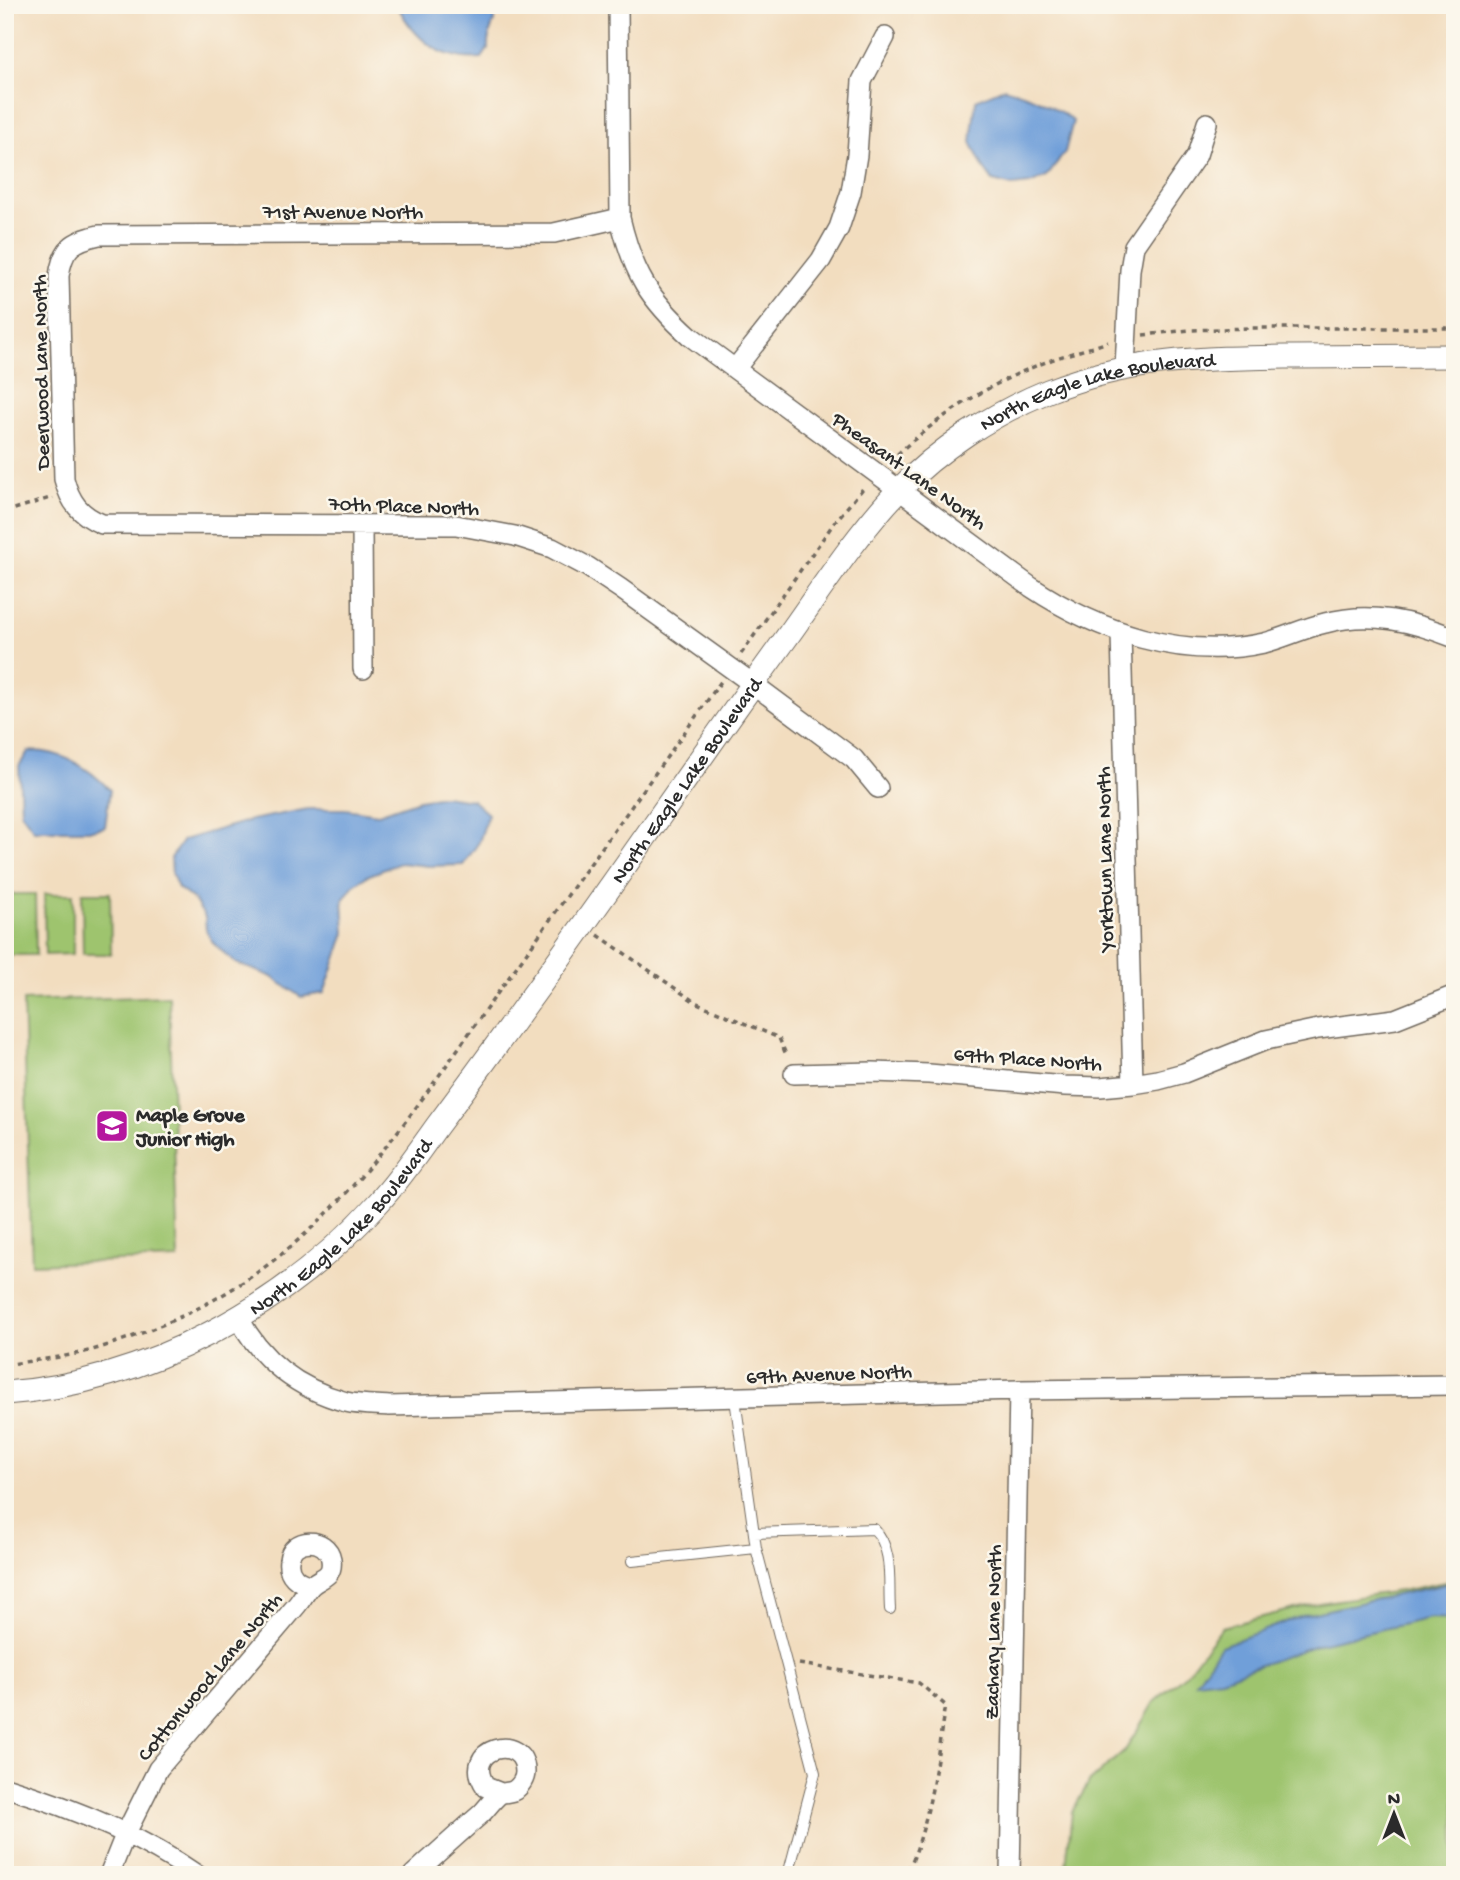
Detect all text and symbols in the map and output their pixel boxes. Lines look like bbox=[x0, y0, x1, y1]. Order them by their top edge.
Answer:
street label: 71st Avenue North bbox=[262, 202, 423, 227]
street label: Deerwood Lane North bbox=[29, 274, 58, 472]
street label: North Eagle Lake Boulevard bbox=[976, 350, 1217, 439]
street label: Pheasant Lane North bbox=[825, 408, 990, 537]
street label: 70th Place North bbox=[327, 493, 479, 524]
street label: North Eagle Lake Boulevard bbox=[607, 673, 771, 890]
street label: Yorktown Lane North bbox=[1093, 766, 1122, 954]
street label: 69th Place North bbox=[953, 1044, 1103, 1079]
place label: Maple Grove Junior High bbox=[135, 1105, 246, 1154]
school or university icon: Maple Grove Junior High bbox=[93, 1107, 131, 1145]
street label: North Eagle Lake Boulevard bbox=[246, 1134, 441, 1323]
street label: 69th Avenue North bbox=[746, 1361, 913, 1392]
street label: Zachary Lane North bbox=[981, 1544, 1010, 1720]
street label: Cottonwood Lane North bbox=[134, 1589, 290, 1768]
north arrow bbox=[1358, 1778, 1428, 1848]
text: N bbox=[1388, 1789, 1400, 1812]

